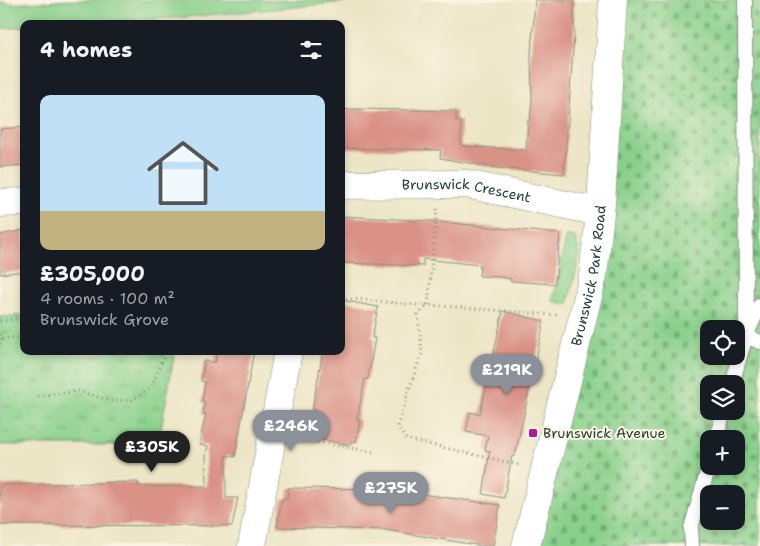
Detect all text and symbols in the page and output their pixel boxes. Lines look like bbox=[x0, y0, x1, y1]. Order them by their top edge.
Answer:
text: 4 homes bbox=[40, 36, 132, 64]
icon: filters bbox=[297, 36, 325, 64]
icon: home bbox=[138, 128, 228, 218]
street label: Brunswick Crescent bbox=[402, 175, 533, 206]
street label: Brunswick Park Road bbox=[567, 204, 610, 348]
text: £305,000 bbox=[40, 260, 145, 288]
text: 4 rooms · 100 m² bbox=[40, 288, 175, 309]
text: Brunswick Grove bbox=[40, 309, 169, 330]
map controls bbox=[700, 320, 745, 530]
button: locate bbox=[700, 320, 745, 365]
pin: £219K bbox=[472, 354, 542, 396]
text: £219K bbox=[482, 359, 532, 380]
button: layers bbox=[700, 375, 745, 420]
pin: £246K bbox=[256, 410, 326, 452]
text: £246K bbox=[264, 415, 318, 436]
place label: Brunswick Avenue bbox=[543, 424, 665, 442]
marker: Brunswick Avenue bbox=[527, 427, 539, 439]
pin: £305K bbox=[117, 430, 187, 473]
button: + bbox=[700, 430, 745, 475]
text: £305K bbox=[125, 436, 179, 457]
pin: £275K bbox=[356, 472, 426, 514]
text: £275K bbox=[365, 477, 417, 498]
button: − bbox=[700, 485, 745, 530]

